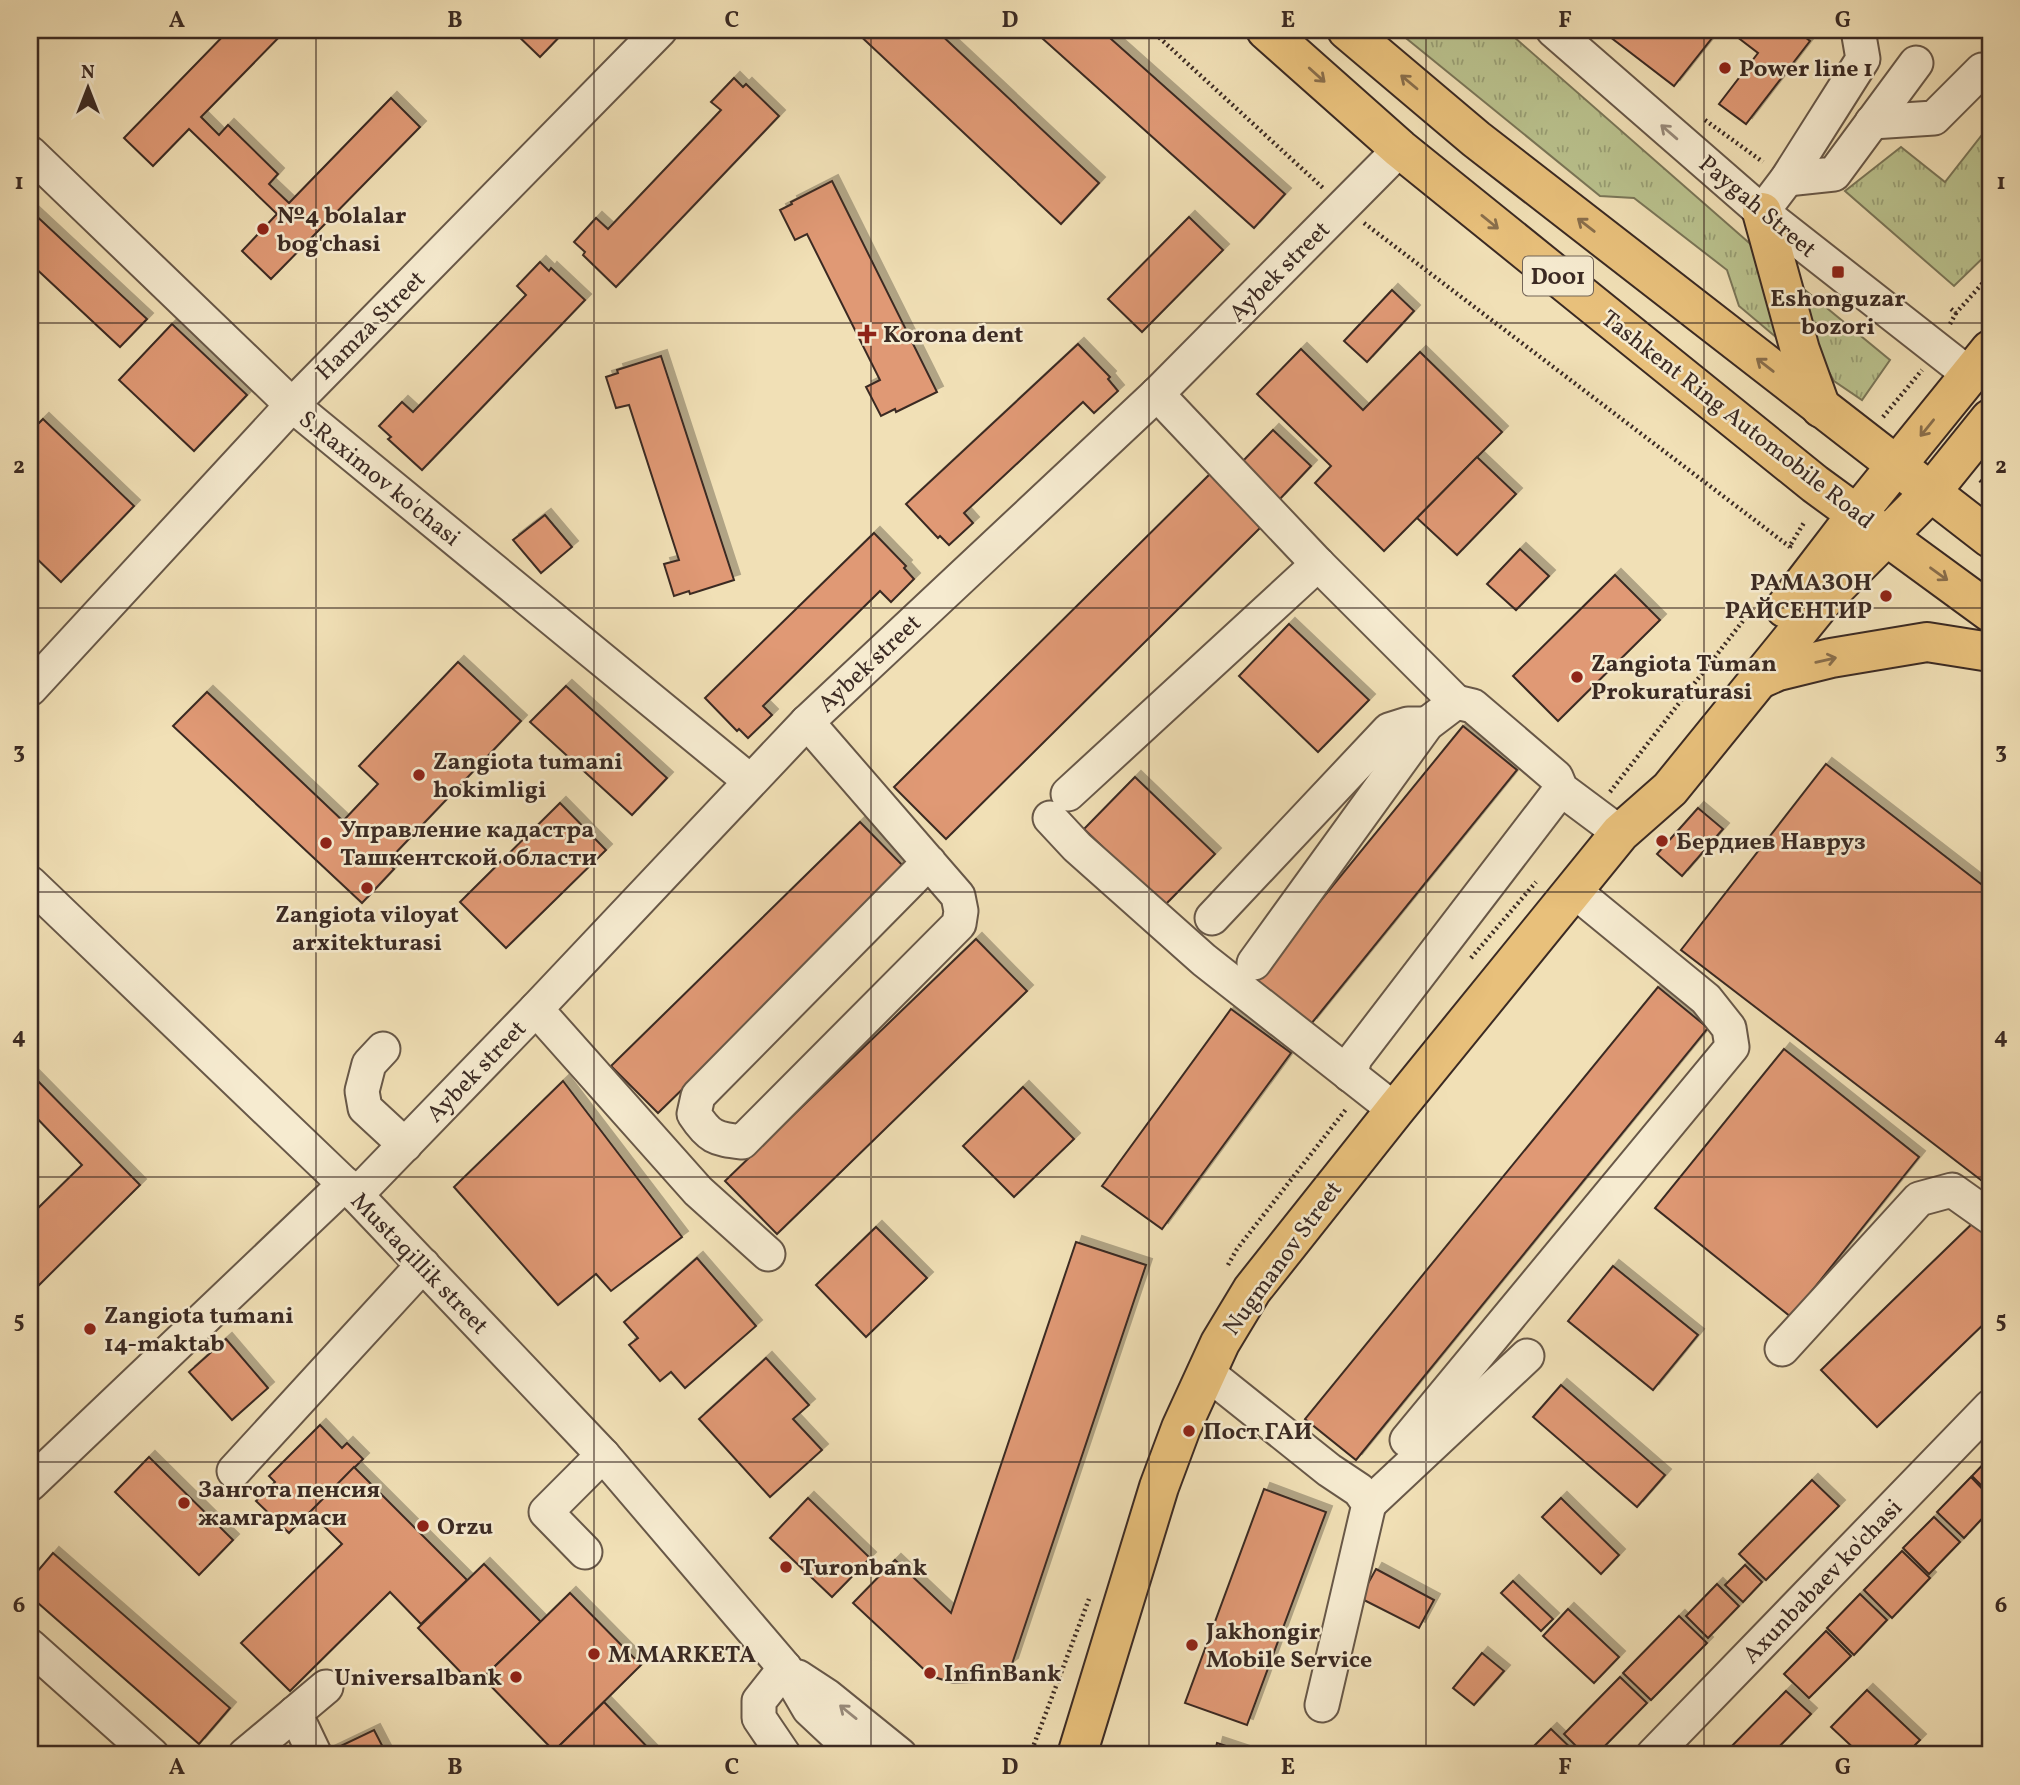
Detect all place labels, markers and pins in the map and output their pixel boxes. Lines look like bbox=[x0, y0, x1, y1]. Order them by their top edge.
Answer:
place label: Power line 1 bbox=[1739, 53, 1873, 87]
marker: Power line 1 bbox=[1717, 60, 1733, 76]
place label: №4 bolalar bog'chasi bbox=[277, 200, 406, 262]
marker: №4 bolalar bog'chasi bbox=[255, 221, 271, 237]
marker: Eshonguzar bozori bbox=[1830, 264, 1846, 280]
place label: Eshonguzar bozori bbox=[1770, 283, 1906, 345]
place label: Korona dent bbox=[883, 319, 1023, 353]
marker: Korona dent bbox=[857, 324, 877, 344]
place label: РАМАЗОН РАЙСЕНТИР bbox=[1725, 567, 1872, 629]
marker: РАМАЗОН РАЙСЕНТИР bbox=[1878, 588, 1894, 604]
place label: Zangiota Tuman Prokuraturasi bbox=[1591, 648, 1777, 710]
marker: Zangiota Tuman Prokuraturasi bbox=[1569, 669, 1585, 685]
place label: Zangiota tumani hokimligi bbox=[433, 746, 623, 808]
marker: Zangiota tumani hokimligi bbox=[411, 767, 427, 783]
place label: Управление кадастра Ташкентской области bbox=[340, 814, 597, 876]
place label: Бердиев Навруз bbox=[1676, 826, 1866, 860]
marker: Бердиев Навруз bbox=[1654, 833, 1670, 849]
marker: Управление кадастра Ташкентской области bbox=[318, 835, 334, 851]
marker: Zangiota viloyat arxitekturasi bbox=[359, 880, 375, 896]
place label: Zangiota viloyat arxitekturasi bbox=[275, 899, 459, 961]
place label: Zangiota tumani 14-maktab bbox=[104, 1300, 294, 1362]
marker: Zangiota tumani 14-maktab bbox=[82, 1321, 98, 1337]
place label: Пост ГАИ bbox=[1203, 1416, 1313, 1450]
marker: Пост ГАИ bbox=[1181, 1423, 1197, 1439]
place label: Зангота пенсия жамгармаси bbox=[198, 1474, 380, 1536]
marker: Зангота пенсия жамгармаси bbox=[176, 1495, 192, 1511]
place label: Orzu bbox=[437, 1511, 494, 1545]
marker: Orzu bbox=[415, 1518, 431, 1534]
place label: Turonbank bbox=[800, 1552, 928, 1586]
marker: Turonbank bbox=[778, 1559, 794, 1575]
place label: Jakhongir Mobile Service bbox=[1205, 1616, 1372, 1678]
marker: Jakhongir Mobile Service bbox=[1184, 1637, 1200, 1653]
place label: M MARKETA bbox=[608, 1639, 756, 1673]
marker: M MARKETA bbox=[586, 1646, 602, 1662]
place label: InfinBank bbox=[944, 1658, 1062, 1692]
place label: Universalbank bbox=[334, 1662, 502, 1696]
marker: InfinBank bbox=[922, 1665, 938, 1681]
marker: Universalbank bbox=[508, 1669, 524, 1685]

